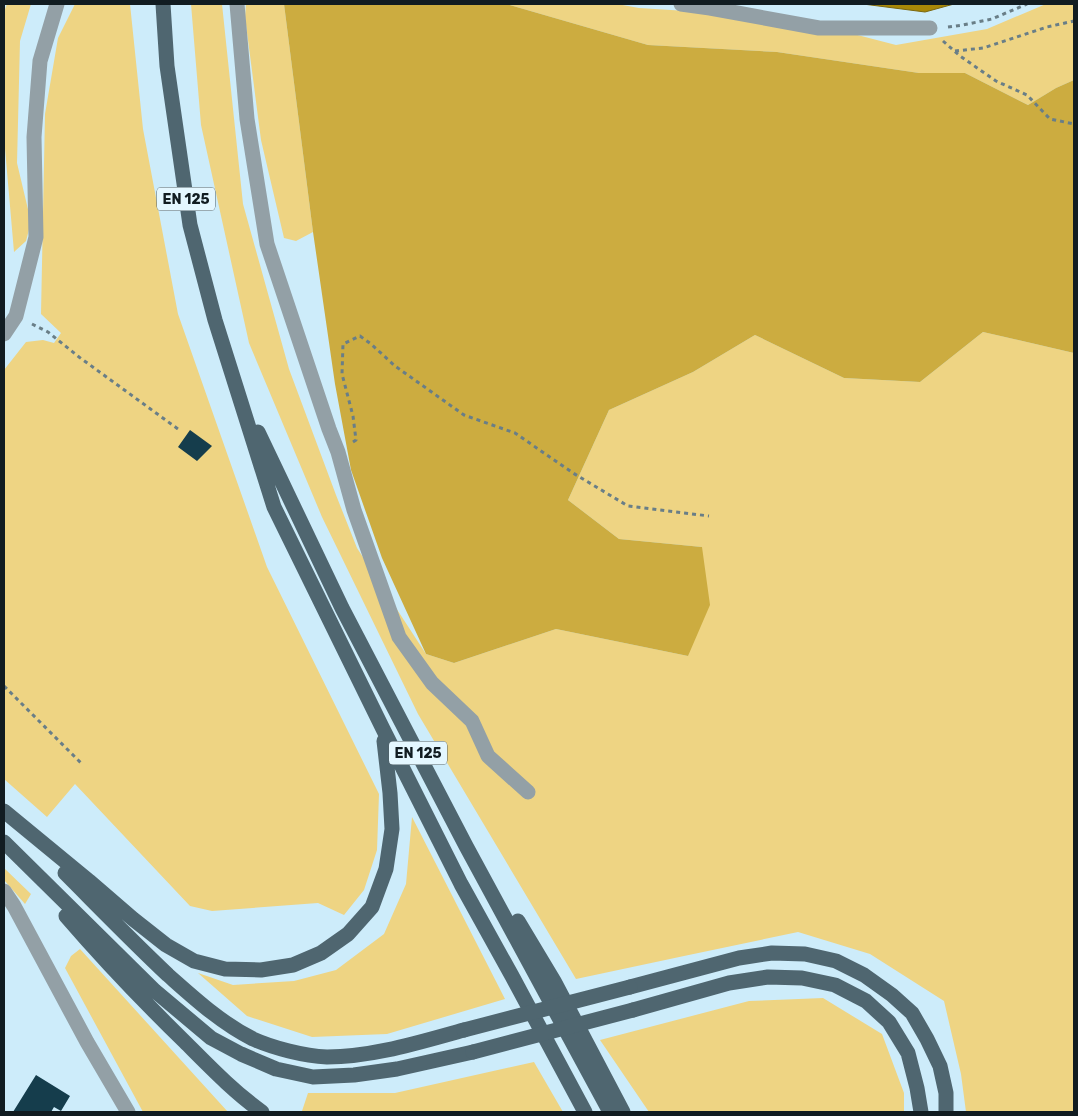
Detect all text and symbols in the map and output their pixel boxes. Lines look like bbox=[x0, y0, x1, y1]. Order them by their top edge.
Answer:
road number: EN 125 bbox=[157, 188, 215, 210]
road number: EN 125 bbox=[389, 741, 447, 764]

